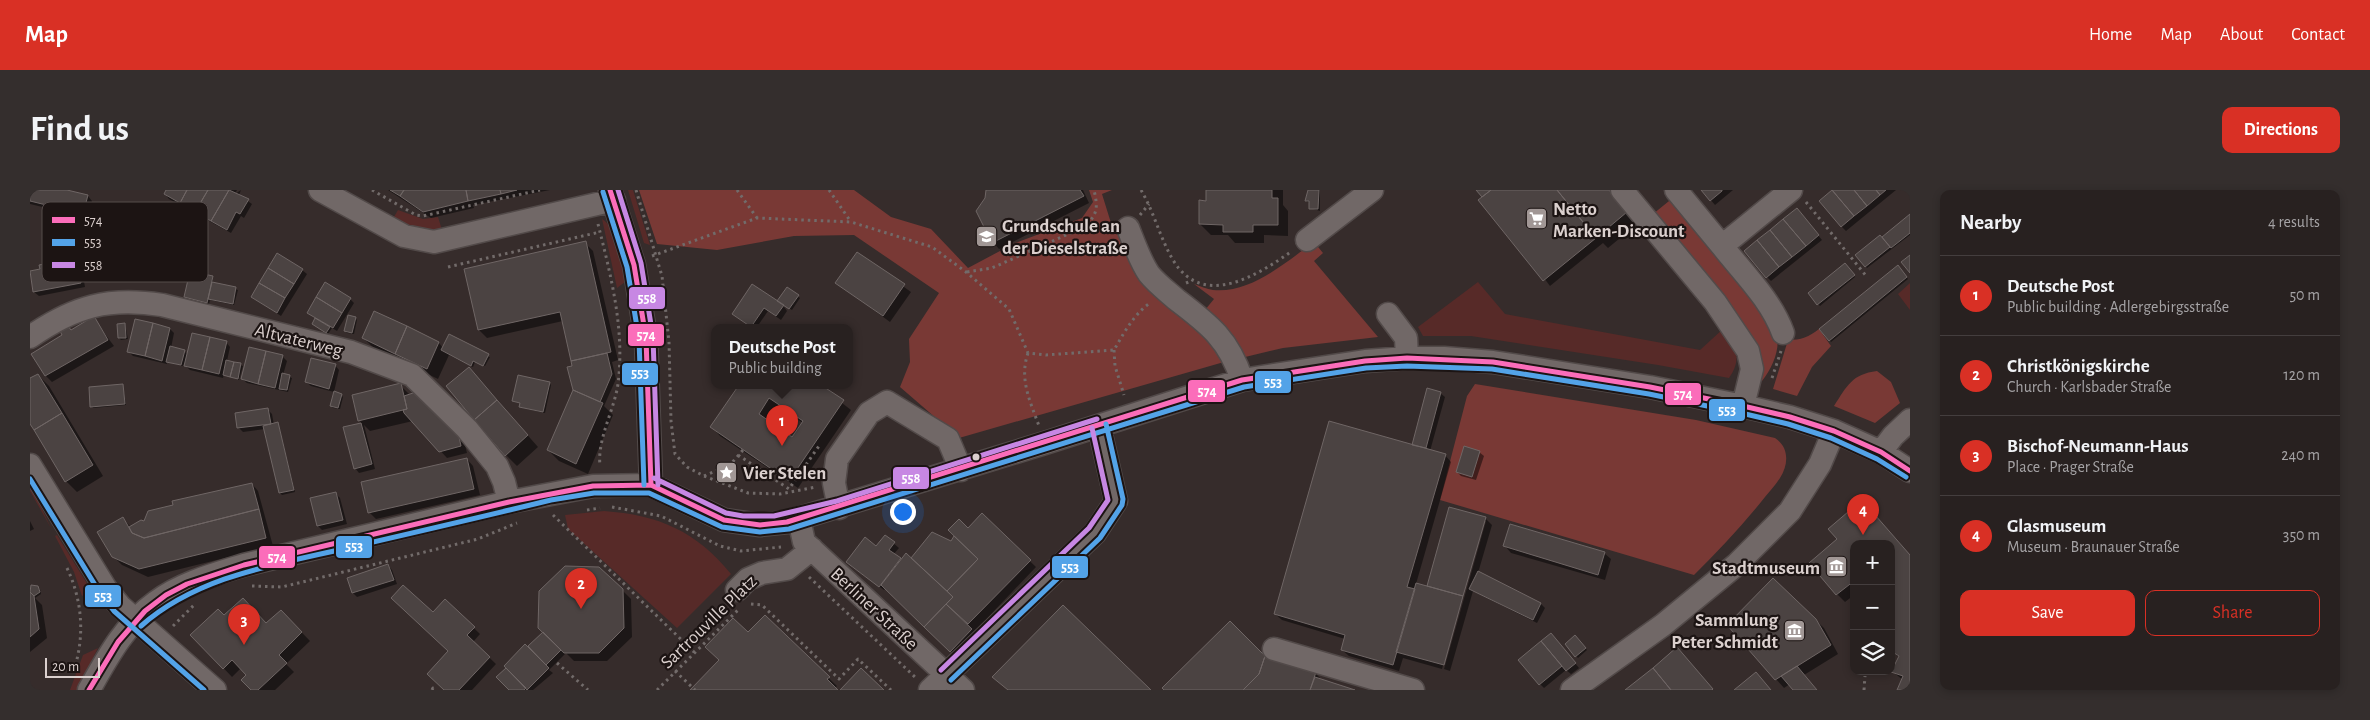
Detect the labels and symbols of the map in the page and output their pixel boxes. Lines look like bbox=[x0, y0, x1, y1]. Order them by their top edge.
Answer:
place label: Netto Marken-Discount bbox=[1553, 200, 1685, 241]
legend bbox=[42, 202, 208, 282]
supermarket icon: Netto Marken-Discount bbox=[1525, 207, 1549, 231]
text: 574 bbox=[84, 214, 103, 228]
place label: Grundschule an der Dieselstraße bbox=[1002, 217, 1128, 258]
school or university icon: Grundschule an der Dieselstraße bbox=[974, 224, 998, 248]
text: 553 bbox=[84, 236, 102, 250]
text: 558 bbox=[84, 259, 102, 273]
line badge: 558 bbox=[628, 286, 666, 310]
text: 558 bbox=[638, 292, 657, 306]
street label: Altvaterweg bbox=[253, 320, 345, 361]
line badge: 574 bbox=[627, 323, 665, 347]
text: 574 bbox=[636, 329, 656, 343]
line badge: 553 bbox=[621, 362, 659, 386]
text: 553 bbox=[631, 367, 649, 381]
line badge: 553 bbox=[1254, 370, 1292, 394]
text: 553 bbox=[1264, 376, 1282, 390]
line badge: 574 bbox=[1187, 379, 1226, 403]
line badge: 574 bbox=[1664, 382, 1702, 406]
text: 574 bbox=[1197, 385, 1217, 399]
text: 574 bbox=[1673, 388, 1693, 402]
line badge: 553 bbox=[1708, 398, 1746, 422]
text: 553 bbox=[1718, 404, 1736, 418]
pin: 1 bbox=[766, 405, 798, 446]
unlabelled marker bbox=[971, 452, 981, 462]
place icon: Vier Stelen bbox=[715, 460, 739, 484]
place label: Vier Stelen bbox=[743, 464, 826, 483]
line badge: 558 bbox=[892, 466, 930, 490]
text: 558 bbox=[902, 472, 921, 486]
pin: 4 bbox=[1847, 494, 1879, 535]
your location bbox=[890, 499, 916, 525]
line badge: 553 bbox=[335, 535, 373, 559]
text: 553 bbox=[345, 540, 363, 554]
line badge: 574 bbox=[258, 545, 296, 569]
text: 574 bbox=[267, 551, 287, 565]
line badge: 553 bbox=[1051, 555, 1089, 579]
museum icon: Stadtmuseum bbox=[1824, 555, 1848, 579]
place label: Stadtmuseum bbox=[1712, 559, 1820, 578]
text: 553 bbox=[1061, 561, 1079, 575]
street label: Berliner Straße bbox=[827, 564, 921, 654]
pin: 2 bbox=[565, 568, 597, 609]
street label: Sartrouville Platz bbox=[657, 572, 761, 672]
line badge: 553 bbox=[84, 584, 122, 608]
text: 553 bbox=[94, 590, 112, 604]
pin: 3 bbox=[228, 604, 260, 645]
place label: Sammlung Peter Schmidt bbox=[1671, 611, 1779, 652]
museum icon: Sammlung Peter Schmidt bbox=[1782, 618, 1806, 642]
scale bar bbox=[45, 655, 100, 678]

